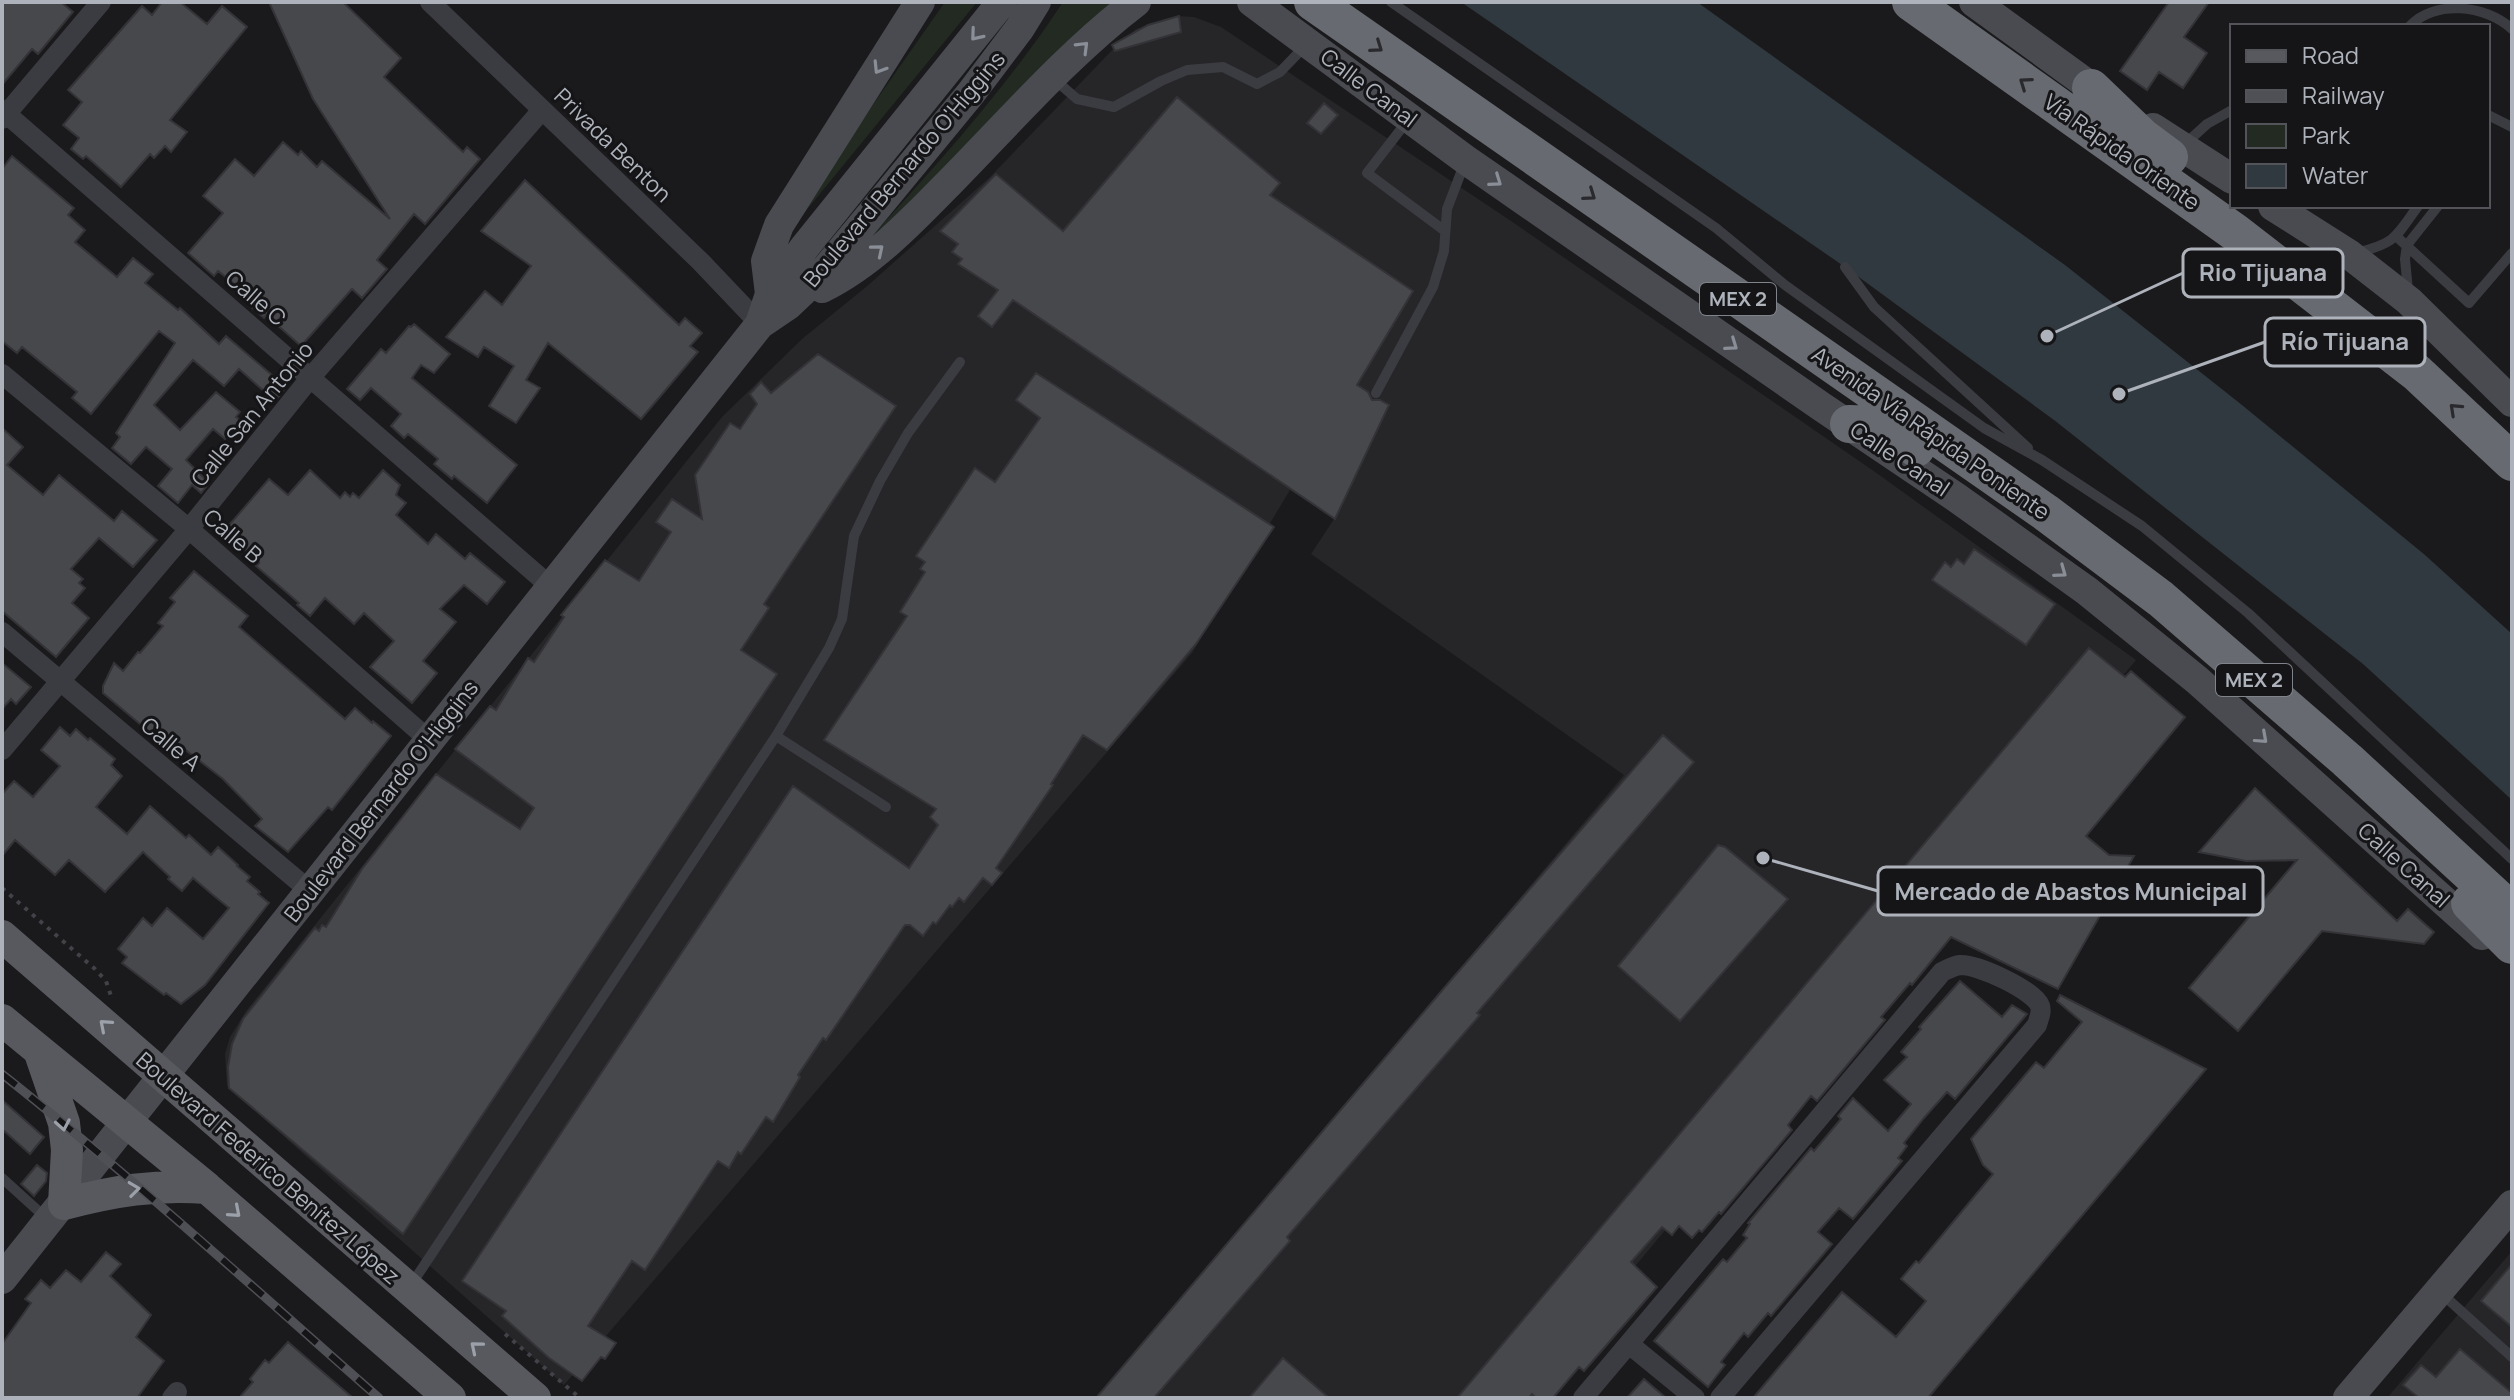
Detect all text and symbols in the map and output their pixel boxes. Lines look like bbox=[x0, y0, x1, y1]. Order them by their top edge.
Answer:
legend bbox=[2230, 24, 2490, 208]
one-way arrow bbox=[971, 26, 986, 41]
one-way arrow bbox=[1369, 37, 1383, 52]
text: Road bbox=[2302, 38, 2359, 71]
one-way arrow bbox=[1074, 42, 1088, 56]
street label: Calle Canal bbox=[1314, 42, 1424, 134]
street label: Boulevard Bernardo O'Higgins bbox=[796, 45, 1012, 293]
one-way arrow bbox=[873, 59, 888, 74]
one-way arrow bbox=[2019, 78, 2033, 93]
text: Railway bbox=[2302, 78, 2385, 111]
street label: Privada Benton bbox=[548, 81, 678, 209]
street label: Vía Rápida Oriente bbox=[2038, 87, 2206, 217]
text: Park bbox=[2302, 118, 2351, 151]
text: Water bbox=[2302, 158, 2369, 191]
one-way arrow bbox=[1487, 171, 1501, 186]
one-way arrow bbox=[1582, 185, 1596, 200]
one-way arrow bbox=[869, 245, 884, 259]
callout: Rio Tijuana bbox=[2183, 249, 2343, 297]
text: Rio Tijuana bbox=[2199, 255, 2327, 288]
street label: Calle C bbox=[219, 263, 293, 333]
road number: MEX 2 bbox=[1700, 283, 1776, 315]
callout: Río Tijuana bbox=[2265, 318, 2425, 366]
text: Río Tijuana bbox=[2281, 324, 2409, 357]
street label: Calle San Antonio bbox=[184, 335, 320, 493]
one-way arrow bbox=[1724, 335, 1738, 350]
street label: Avenida Vía Rápida Poniente bbox=[1806, 339, 2056, 527]
one-way arrow bbox=[2450, 403, 2464, 418]
street label: Calle Canal bbox=[1844, 415, 1956, 503]
street label: Calle B bbox=[197, 502, 269, 570]
one-way arrow bbox=[2053, 562, 2067, 577]
road number: MEX 2 bbox=[2216, 664, 2292, 696]
street label: Boulevard Bernardo O'Higgins bbox=[277, 674, 485, 928]
street label: Calle A bbox=[135, 710, 207, 778]
one-way arrow bbox=[2252, 728, 2267, 742]
street label: Calle Canal bbox=[2352, 816, 2456, 914]
callout: Mercado de Abastos Municipal bbox=[1878, 867, 2263, 915]
text: Mercado de Abastos Municipal bbox=[1895, 874, 2247, 907]
one-way arrow bbox=[99, 1020, 114, 1035]
street label: Boulevard Federico Benítez López bbox=[130, 1045, 406, 1291]
one-way arrow bbox=[54, 1119, 71, 1132]
one-way arrow bbox=[128, 1181, 141, 1198]
one-way arrow bbox=[225, 1202, 240, 1217]
one-way arrow bbox=[470, 1343, 485, 1357]

